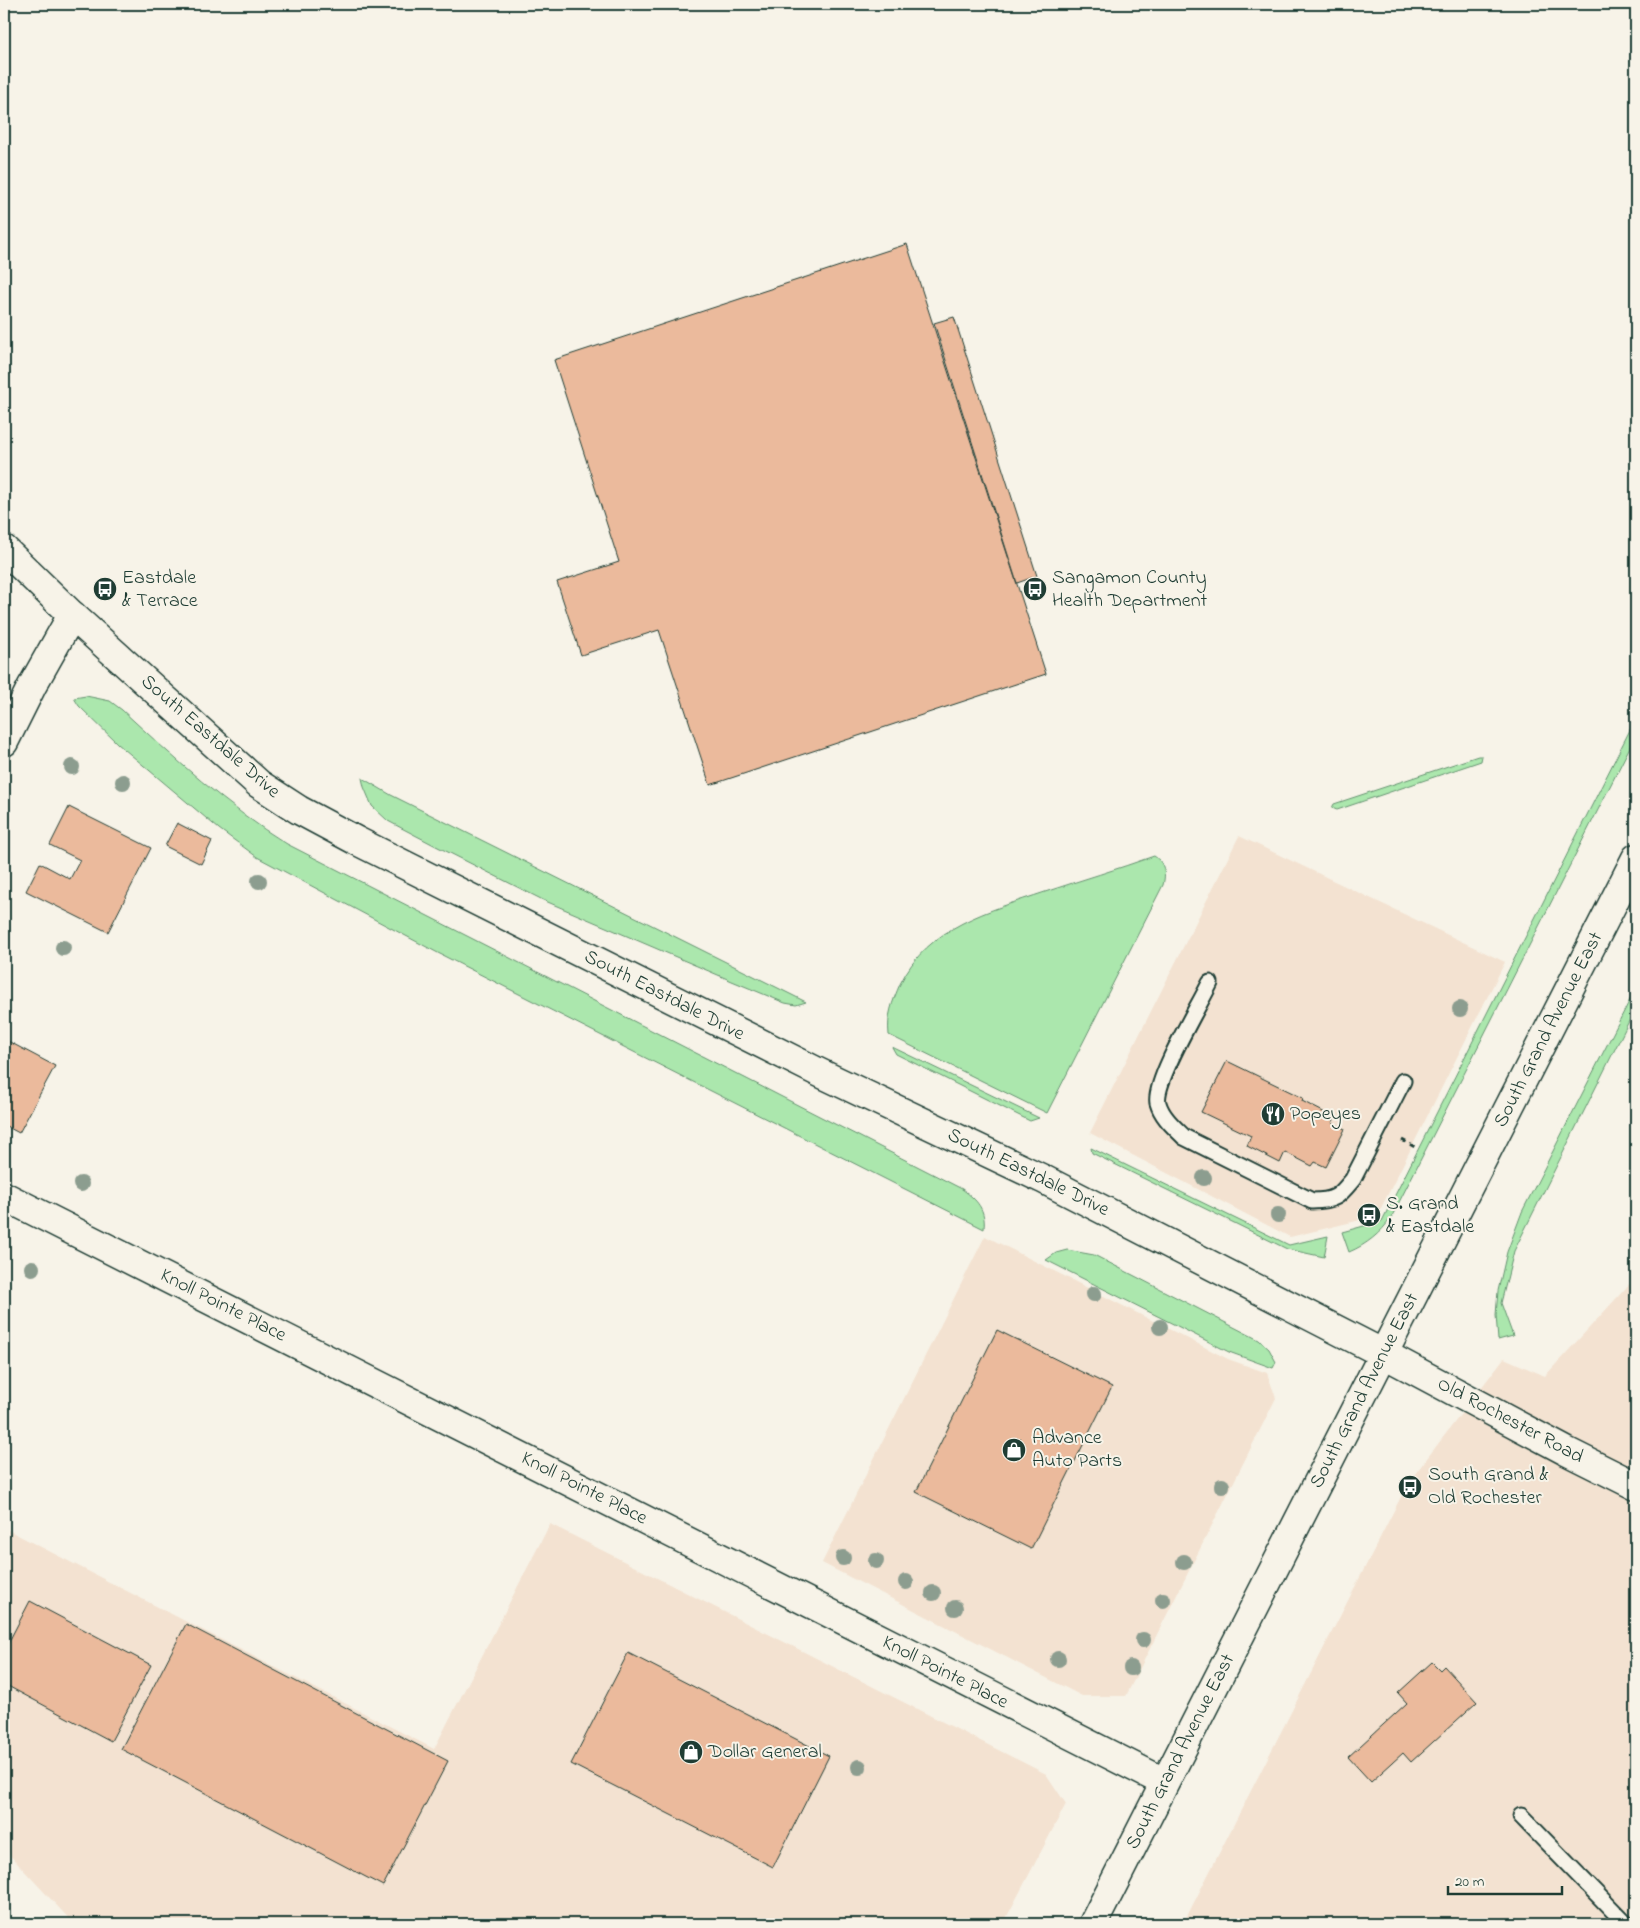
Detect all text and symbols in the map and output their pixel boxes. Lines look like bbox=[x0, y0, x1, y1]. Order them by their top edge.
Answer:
place label: Eastdale & Terrace bbox=[122, 564, 198, 616]
place label: Sangamon County Health Department bbox=[1052, 564, 1208, 616]
bus stop icon: Eastdale & Terrace bbox=[92, 576, 118, 602]
bus stop icon: Sangamon County Health Department bbox=[1022, 576, 1048, 602]
street label: South Eastdale Drive bbox=[134, 668, 286, 806]
street label: South Grand Avenue East bbox=[1487, 927, 1611, 1133]
street label: South Eastdale Drive bbox=[579, 943, 749, 1049]
place label: Popeyes bbox=[1290, 1100, 1361, 1129]
restaurant icon: Popeyes bbox=[1260, 1101, 1286, 1127]
street label: South Eastdale Drive bbox=[942, 1121, 1114, 1225]
place label: S. Grand & Eastdale bbox=[1386, 1190, 1474, 1242]
bus stop icon: S. Grand & Eastdale bbox=[1356, 1202, 1382, 1228]
street label: Knoll Pointe Place bbox=[155, 1262, 291, 1350]
street label: South Grand Avenue East bbox=[1303, 1288, 1427, 1494]
street label: Old Rochester Road bbox=[1432, 1370, 1588, 1472]
place label: Advance Auto Parts bbox=[1032, 1424, 1122, 1476]
shop icon: Advance Auto Parts bbox=[1001, 1437, 1027, 1463]
street label: Knoll Pointe Place bbox=[516, 1445, 652, 1533]
place label: South Grand & Old Rochester bbox=[1428, 1461, 1549, 1513]
bus stop icon: South Grand & Old Rochester bbox=[1397, 1474, 1423, 1500]
street label: Knoll Pointe Place bbox=[877, 1629, 1013, 1717]
street label: South Grand Avenue East bbox=[1119, 1649, 1243, 1855]
place label: Dollar General bbox=[707, 1738, 822, 1767]
shop icon: Dollar General bbox=[678, 1739, 704, 1765]
scale bar bbox=[1448, 1863, 1561, 1895]
text: 20 m bbox=[1455, 1871, 1485, 1893]

